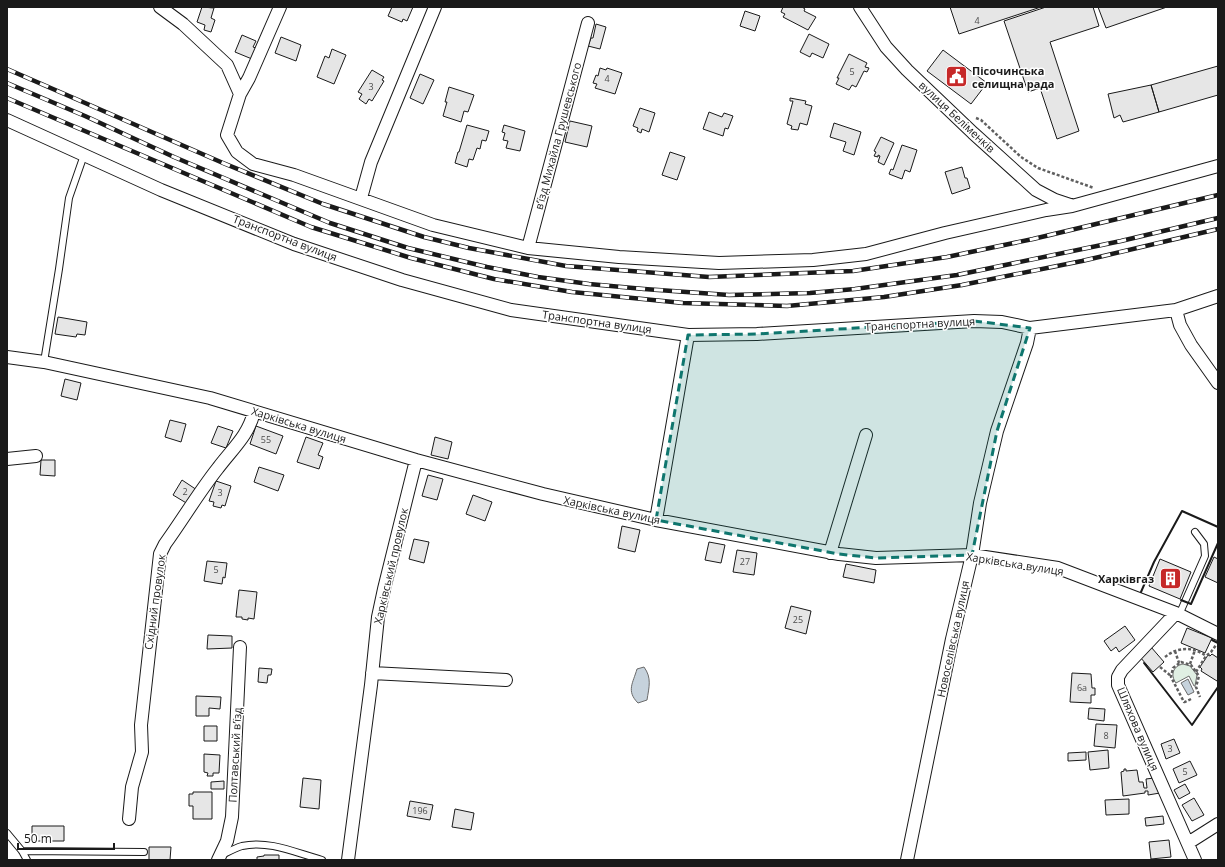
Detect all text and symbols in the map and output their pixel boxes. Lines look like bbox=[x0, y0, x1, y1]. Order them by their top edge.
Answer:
house number: 4 bbox=[974, 14, 980, 27]
street label: в’їзд Михайла Грушевського bbox=[531, 60, 585, 211]
place label: Пісочинська селищна рада bbox=[972, 63, 1054, 91]
public building icon: Пісочинська селищна рада bbox=[944, 64, 970, 90]
house number: 5 bbox=[849, 65, 855, 78]
house number: 4 bbox=[604, 72, 610, 85]
street label: вулиця Беліменків bbox=[916, 77, 999, 156]
house number: 3 bbox=[368, 80, 374, 93]
street label: Транспортна вулиця bbox=[231, 211, 339, 264]
street label: Транспортна вулиця bbox=[541, 306, 653, 337]
street label: Транспортна вулиця bbox=[864, 313, 976, 334]
street label: Харківська вулиця bbox=[250, 403, 348, 446]
house number: 55 bbox=[261, 433, 271, 446]
house number: 2 bbox=[182, 485, 188, 498]
house number: 3 bbox=[217, 486, 223, 499]
street label: Харківська вулиця bbox=[562, 492, 662, 527]
street label: Харківський провулок bbox=[370, 506, 411, 625]
street label: Харківська вулиця bbox=[965, 548, 1065, 579]
street label: Східний провулок bbox=[140, 553, 169, 651]
house number: 27 bbox=[740, 555, 750, 568]
house number: 5 bbox=[213, 563, 219, 576]
building icon: Харківгаз bbox=[1157, 566, 1183, 592]
place label: Харківгаз bbox=[1098, 571, 1154, 586]
street label: Новоселівська вулиця bbox=[933, 579, 972, 699]
house number: 25 bbox=[793, 613, 803, 626]
house number: 6а bbox=[1077, 681, 1087, 694]
street label: Шляхова вулиця bbox=[1114, 685, 1163, 773]
street label: Полтавський в’їзд bbox=[225, 706, 245, 803]
house number: 8 bbox=[1103, 729, 1109, 742]
house number: 3 bbox=[1167, 742, 1173, 755]
house number: 5 bbox=[1182, 765, 1188, 778]
house number: 196 bbox=[412, 804, 428, 817]
scale bar bbox=[18, 825, 114, 851]
text: 50 m bbox=[24, 830, 52, 847]

